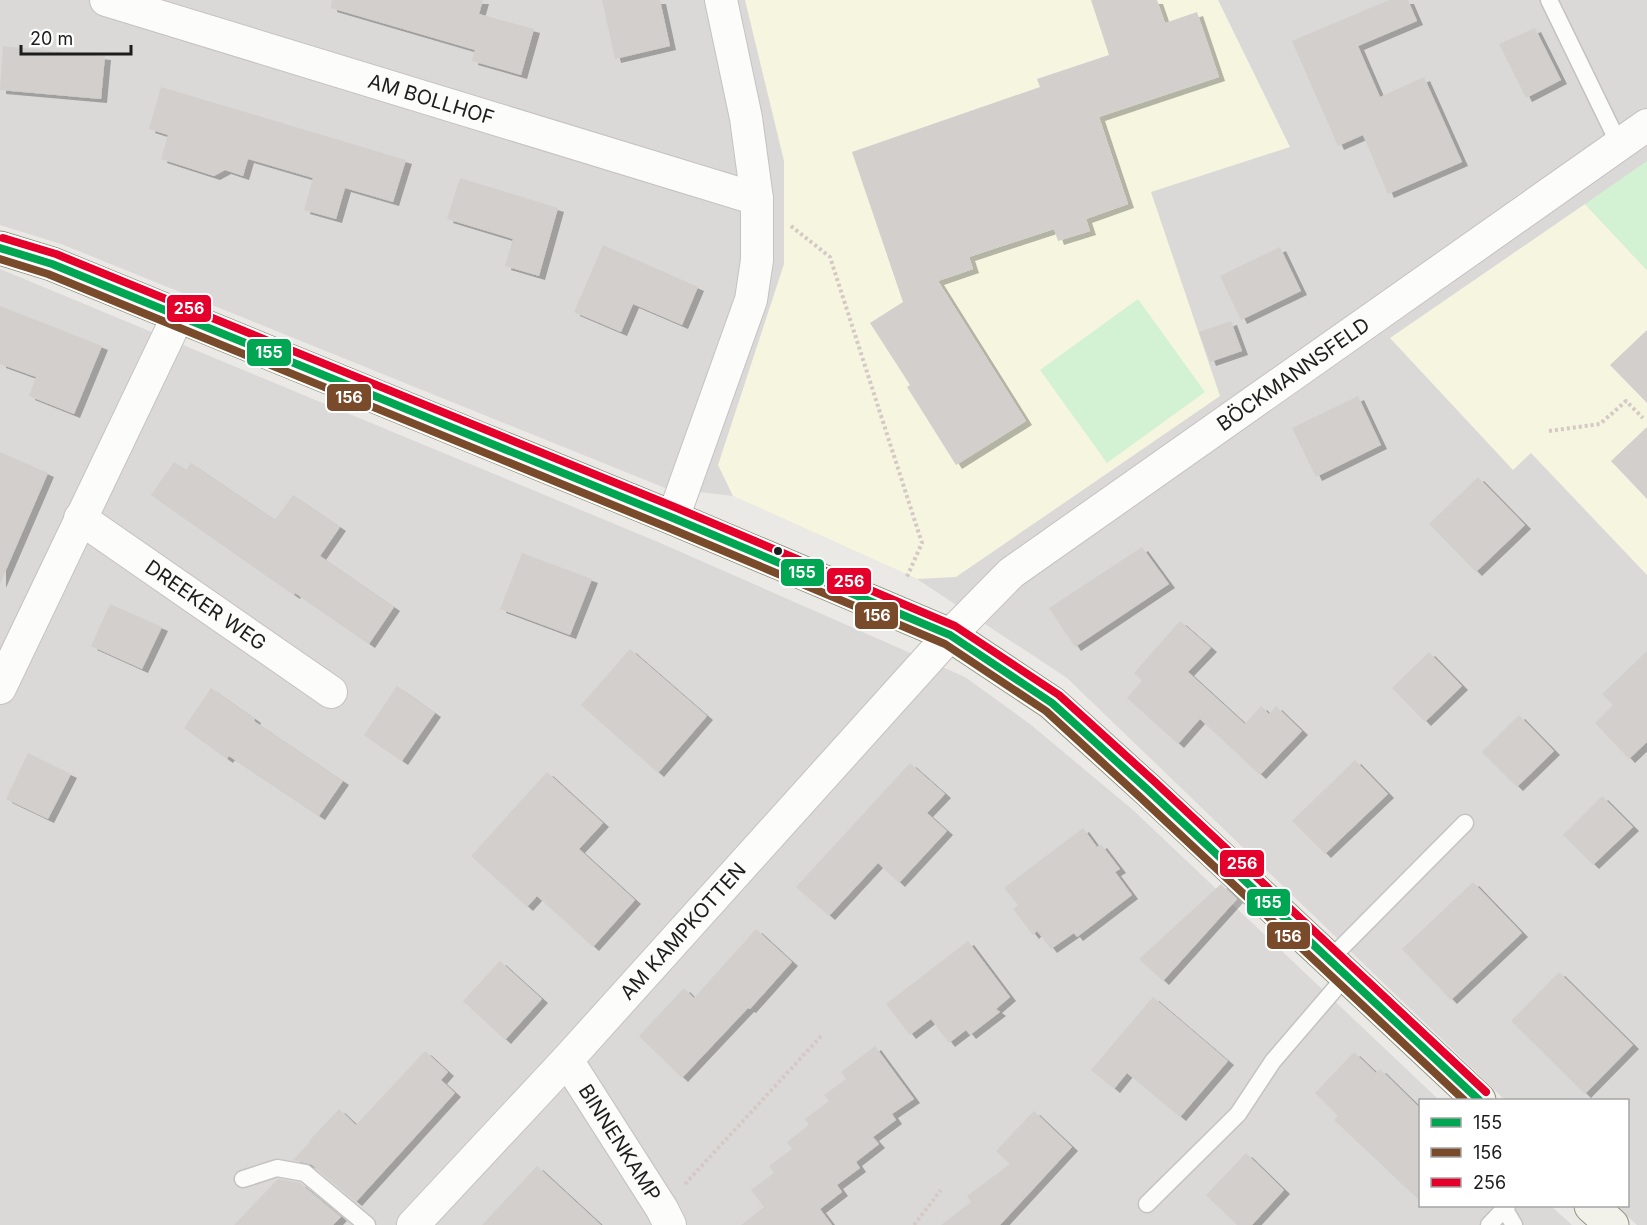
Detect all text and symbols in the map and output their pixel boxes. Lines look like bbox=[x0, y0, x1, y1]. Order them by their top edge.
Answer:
scale bar bbox=[21, 18, 130, 56]
text: 20 m bbox=[30, 28, 73, 49]
street label: AM BOLLHOF bbox=[365, 69, 497, 130]
line badge: 256 bbox=[166, 294, 212, 323]
text: 256 bbox=[174, 298, 204, 318]
street label: BÖCKMANNSFELD bbox=[1212, 312, 1374, 436]
line badge: 155 bbox=[246, 338, 292, 367]
text: 155 bbox=[255, 342, 283, 362]
line badge: 156 bbox=[326, 383, 372, 412]
text: 156 bbox=[335, 387, 363, 407]
unlabelled marker bbox=[772, 545, 784, 557]
street label: DREEKER WEG bbox=[141, 555, 271, 655]
line badge: 155 bbox=[780, 558, 825, 587]
text: 155 bbox=[788, 562, 816, 582]
line badge: 256 bbox=[826, 567, 872, 595]
text: 256 bbox=[834, 571, 864, 591]
line badge: 156 bbox=[854, 601, 899, 630]
text: 156 bbox=[863, 605, 891, 625]
line badge: 256 bbox=[1219, 849, 1265, 878]
text: 256 bbox=[1227, 853, 1257, 873]
street label: AM KAMPKOTTEN bbox=[615, 858, 751, 1005]
line badge: 155 bbox=[1246, 888, 1291, 917]
text: 155 bbox=[1254, 892, 1282, 912]
line badge: 156 bbox=[1266, 921, 1311, 950]
text: 156 bbox=[1274, 926, 1302, 946]
street label: BINNENKAMP bbox=[574, 1080, 666, 1206]
legend bbox=[1419, 1099, 1629, 1207]
text: 155 bbox=[1473, 1112, 1502, 1133]
text: 156 bbox=[1473, 1142, 1502, 1163]
text: 256 bbox=[1473, 1172, 1506, 1193]

